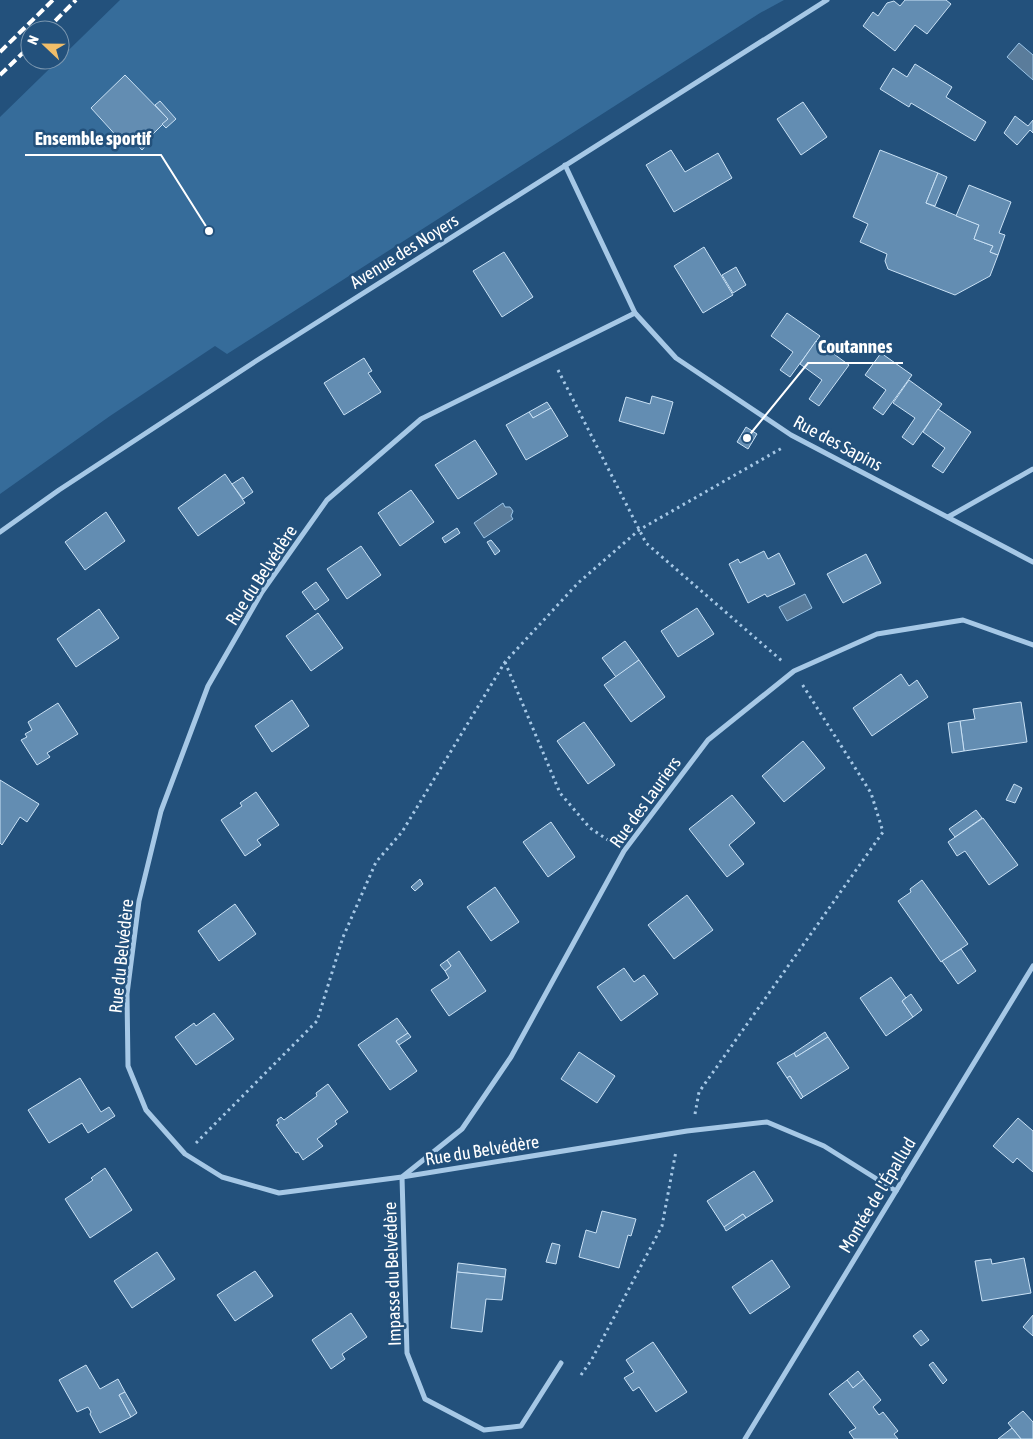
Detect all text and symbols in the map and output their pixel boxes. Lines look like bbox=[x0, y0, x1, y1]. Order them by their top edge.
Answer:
north arrow bbox=[20, 20, 70, 70]
text: N bbox=[24, 33, 42, 47]
callout: Ensemble sportif bbox=[25, 121, 161, 155]
text: Ensemble sportif bbox=[35, 127, 152, 149]
street label: Avenue des Noyers bbox=[346, 209, 462, 293]
callout: Coutannes bbox=[808, 329, 903, 363]
text: Coutannes bbox=[818, 335, 893, 357]
street label: Rue des Sapins bbox=[790, 411, 886, 475]
street label: Rue du Belvédère bbox=[221, 521, 301, 629]
street label: Rue des Lauriers bbox=[605, 752, 685, 852]
street label: Rue du Belvédère bbox=[105, 898, 137, 1014]
street label: Rue du Belvédère bbox=[424, 1131, 540, 1169]
street label: Montée de l'Épallud bbox=[834, 1133, 920, 1257]
street label: Impasse du Belvédère bbox=[379, 1202, 405, 1346]

